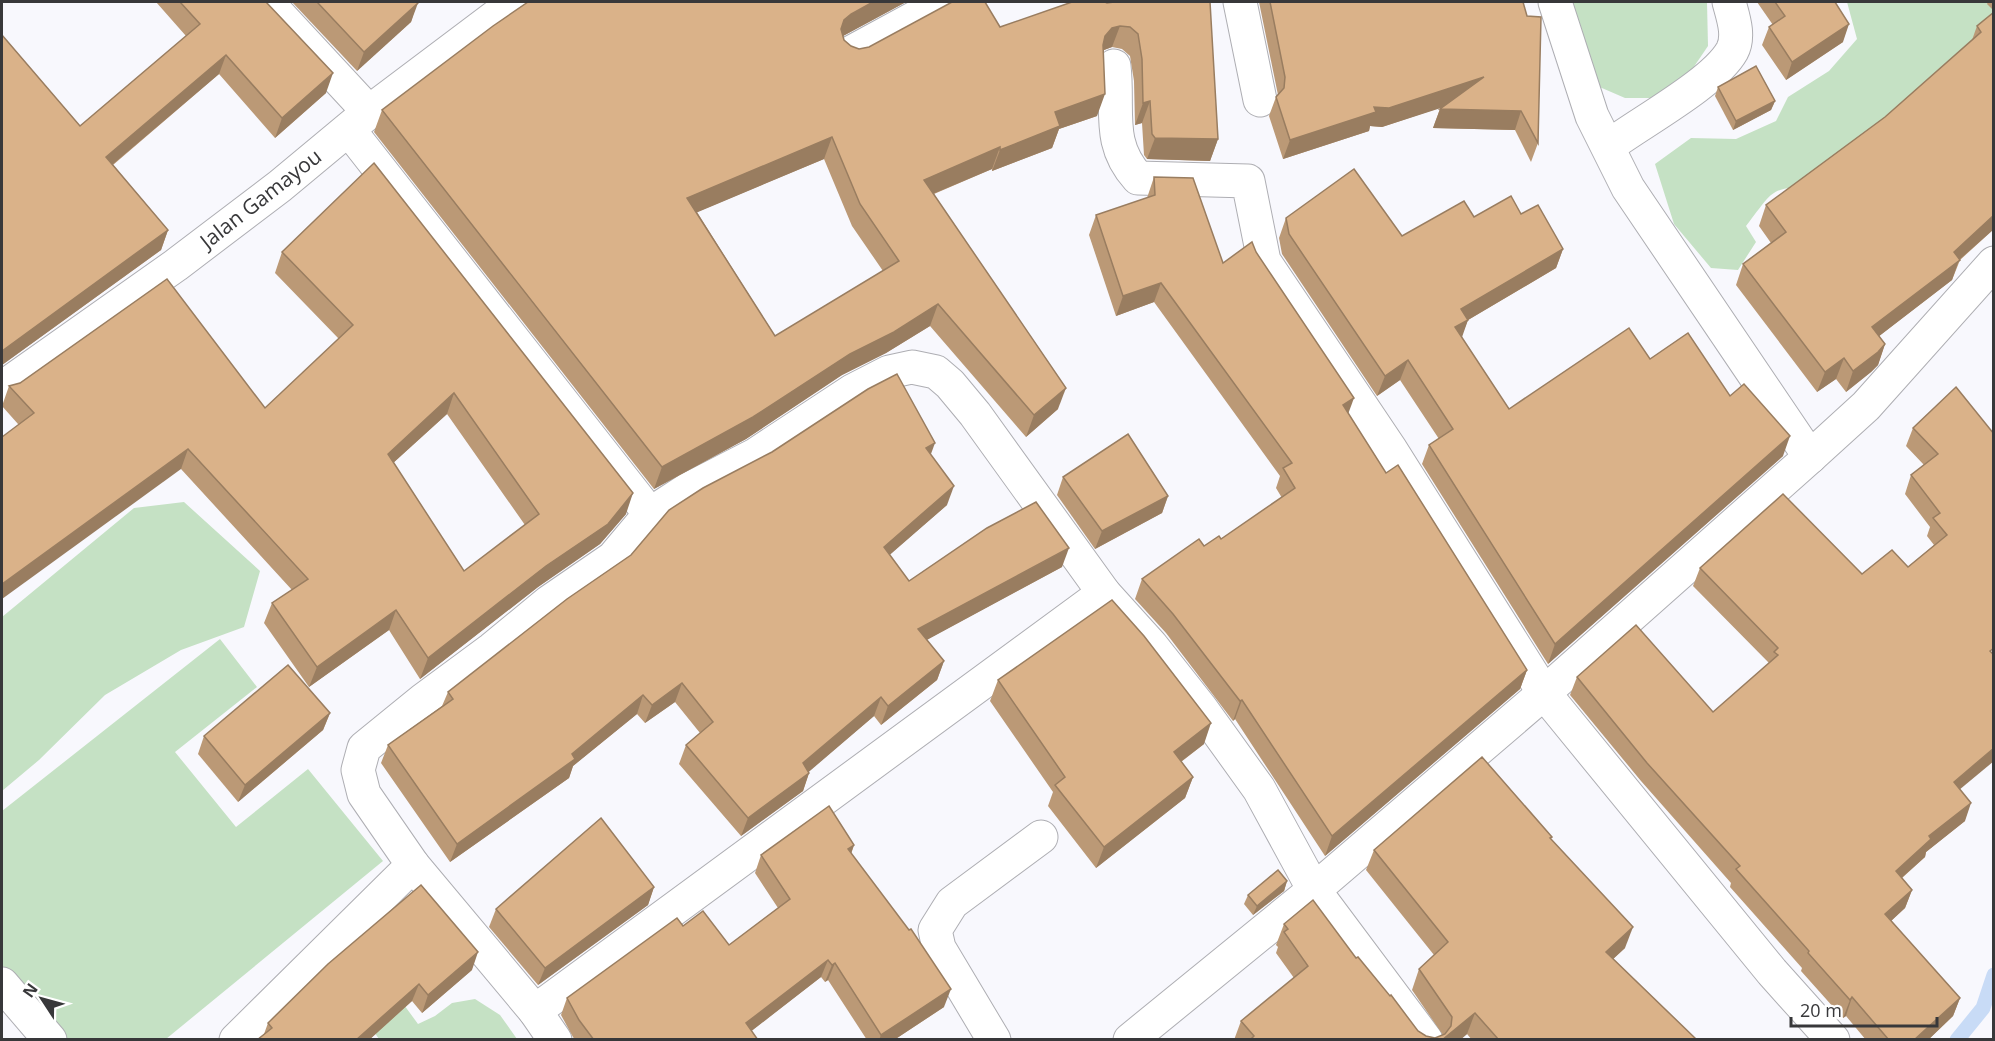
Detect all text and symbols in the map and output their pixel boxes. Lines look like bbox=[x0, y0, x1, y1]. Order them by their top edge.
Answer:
street label: Jalan Gamayou bbox=[192, 142, 327, 256]
north arrow bbox=[12, 969, 72, 1029]
text: N bbox=[17, 978, 43, 1002]
scale bar bbox=[1791, 990, 1936, 1028]
text: 20 m bbox=[1800, 998, 1842, 1022]

